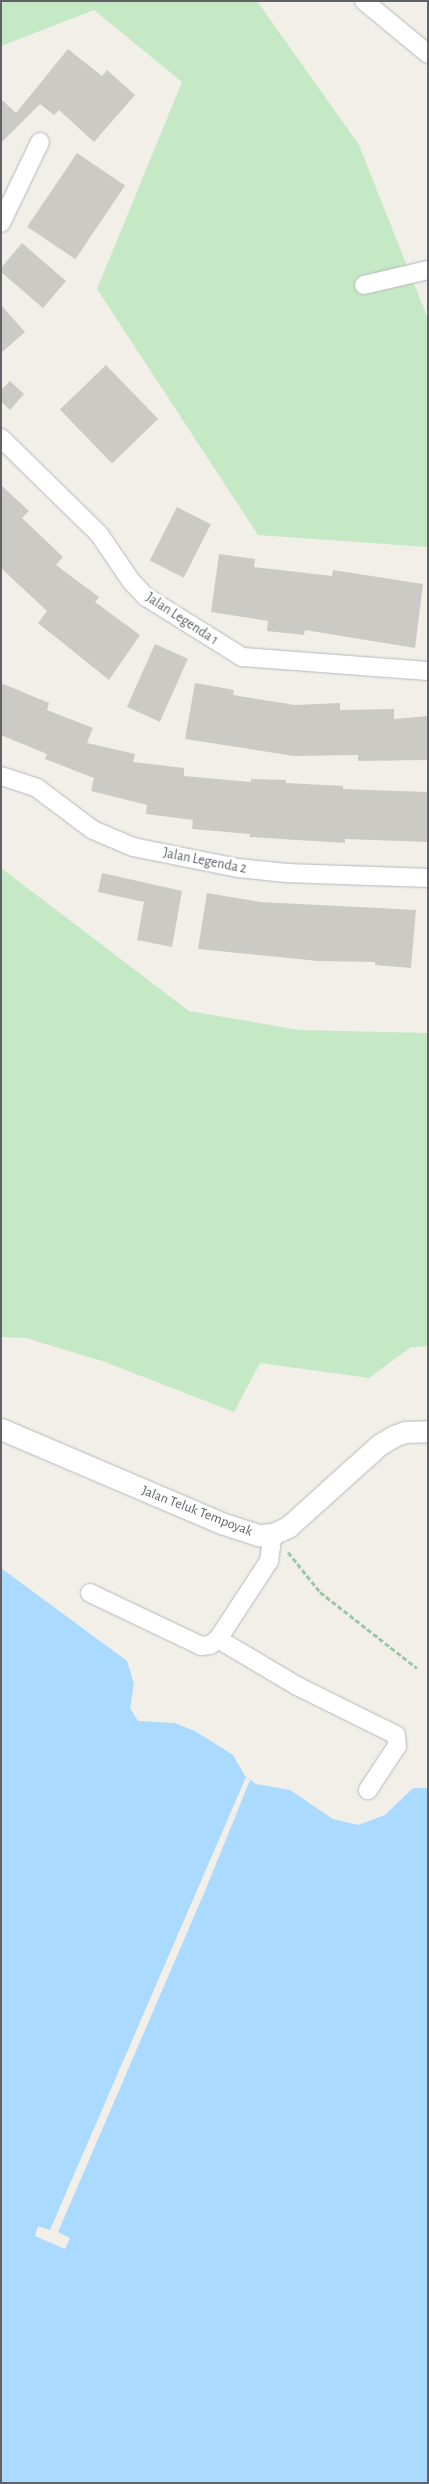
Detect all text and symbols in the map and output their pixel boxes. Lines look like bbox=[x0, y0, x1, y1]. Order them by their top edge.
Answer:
street label: Jalan Legenda 1 bbox=[143, 589, 221, 649]
street label: Jalan Legenda 2 bbox=[162, 845, 248, 877]
street label: Jalan Teluk Tempoyak bbox=[139, 1482, 255, 1540]

